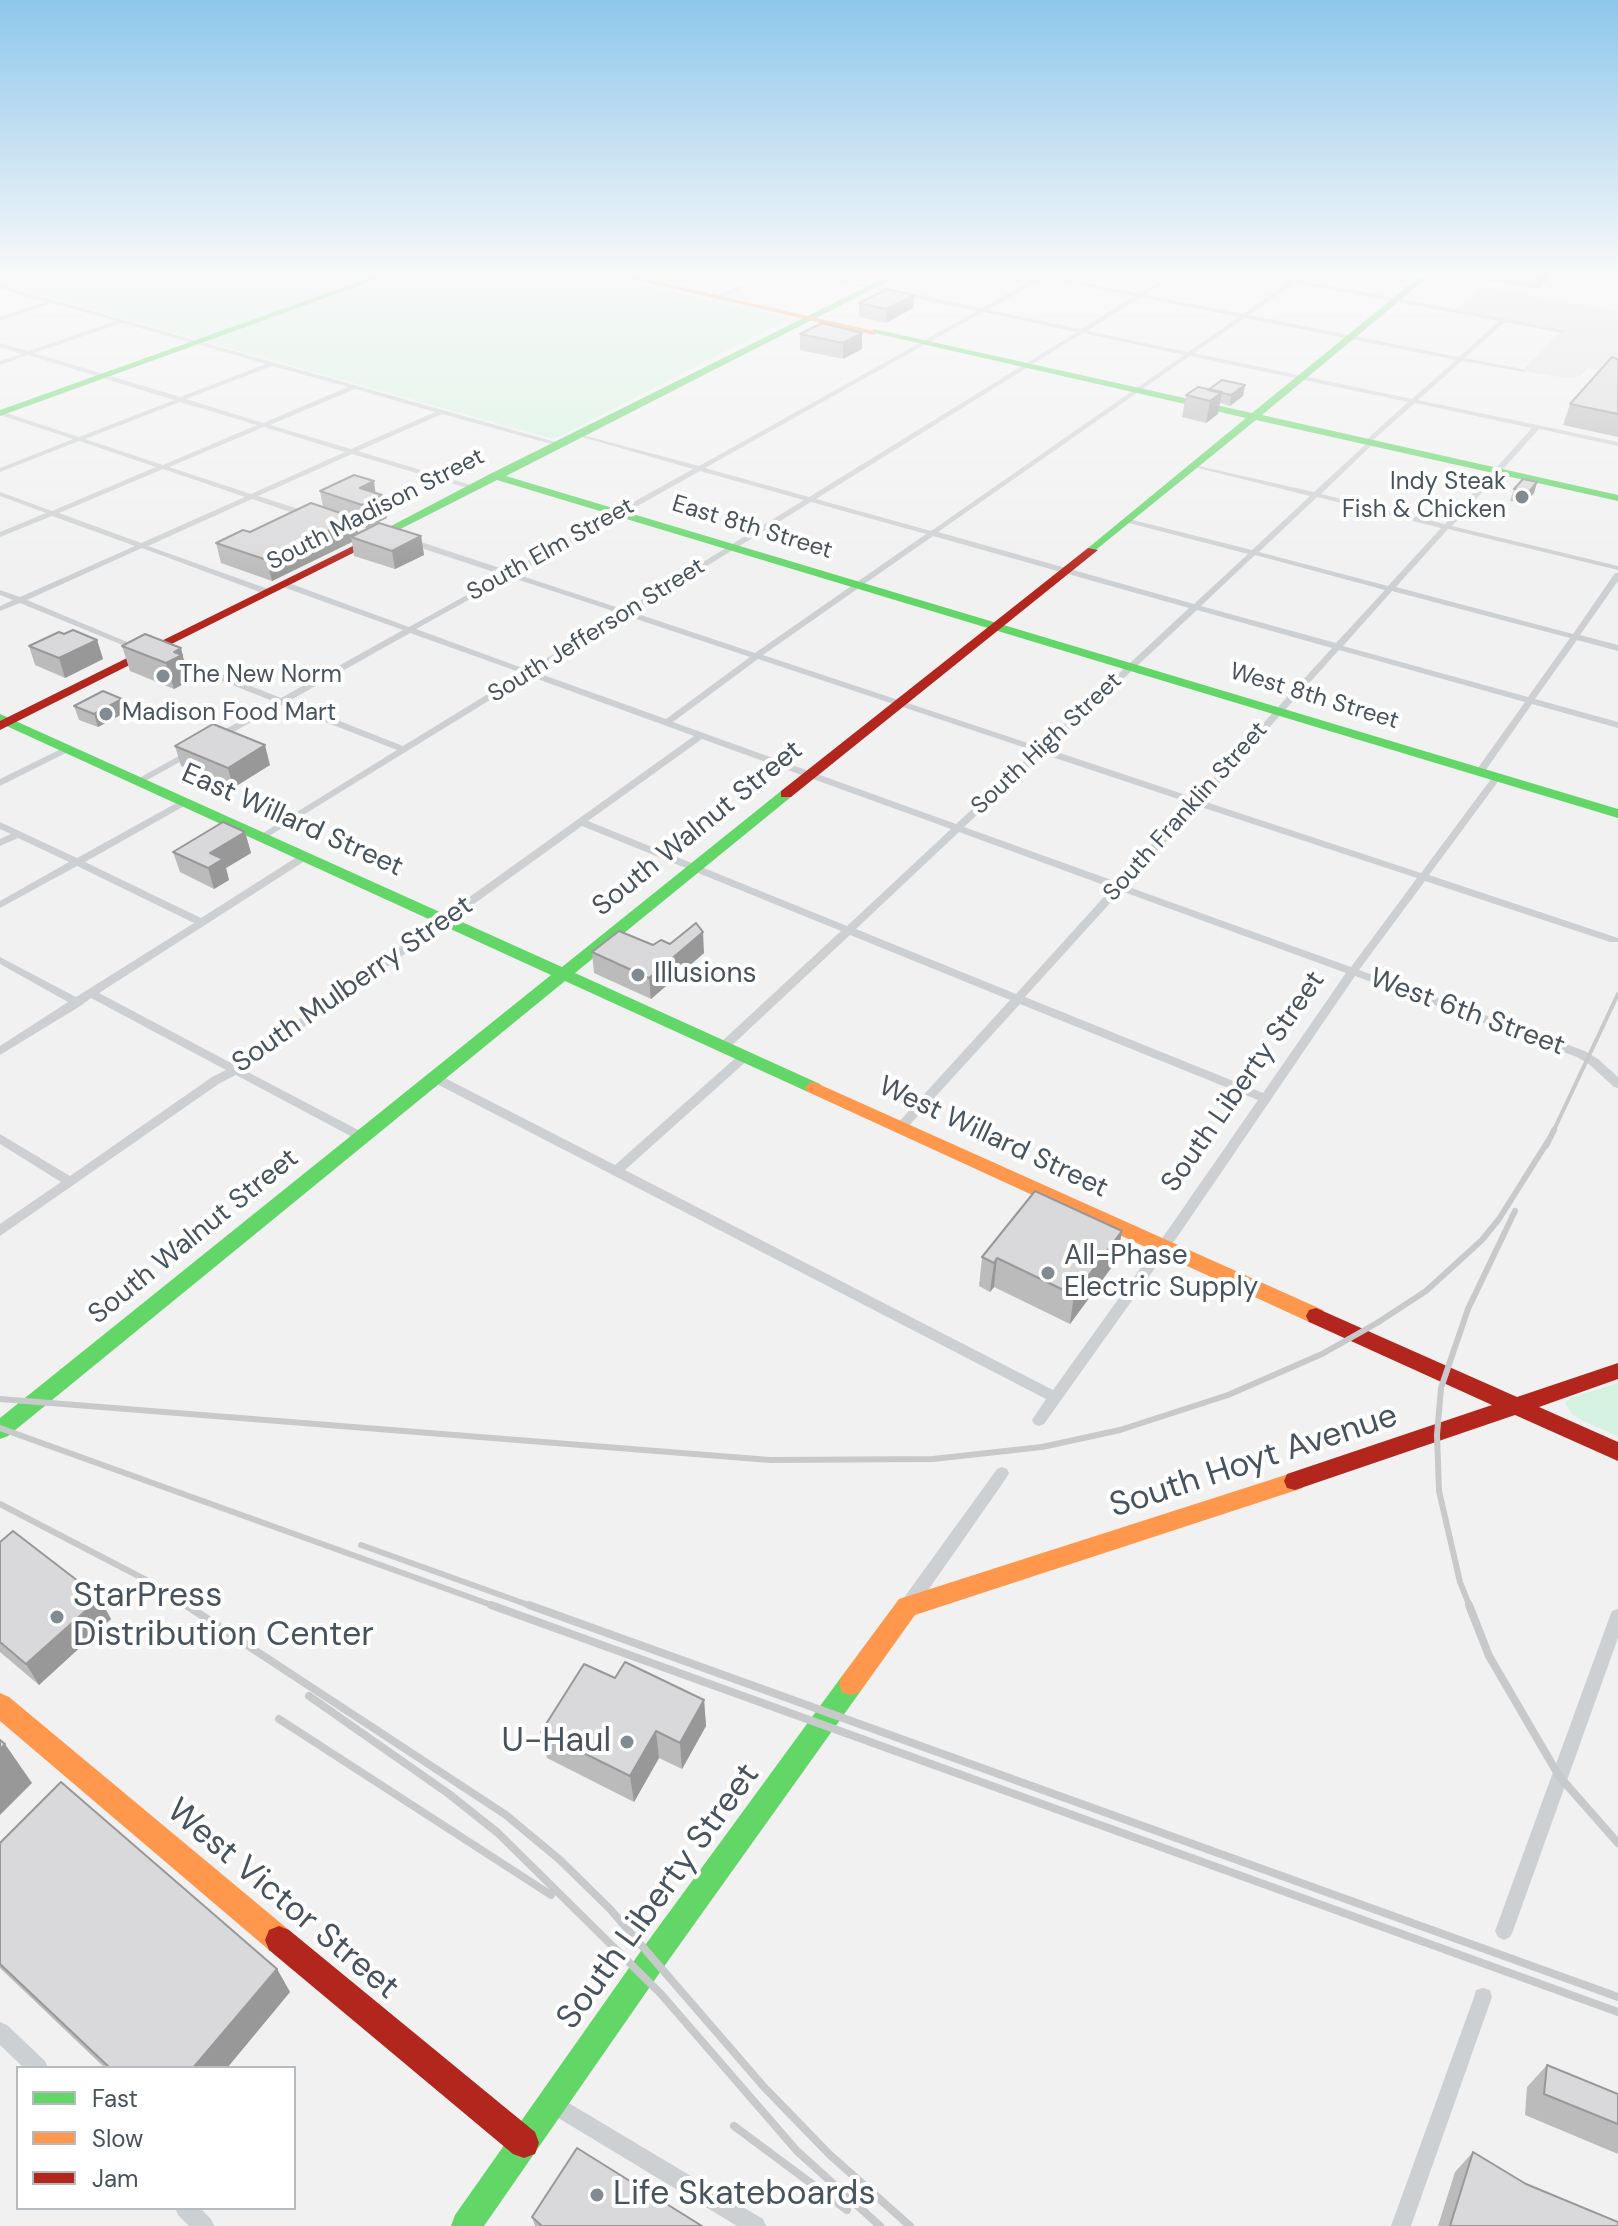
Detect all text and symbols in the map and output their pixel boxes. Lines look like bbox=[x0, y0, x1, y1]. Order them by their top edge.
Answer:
street label: South Madison Street bbox=[263, 443, 489, 577]
place label: Indy Steak Fish & Chicken bbox=[1342, 469, 1506, 525]
marker: Indy Steak Fish & Chicken bbox=[1513, 488, 1531, 506]
street label: East 8th Street bbox=[668, 490, 836, 566]
street label: South Elm Street bbox=[463, 492, 639, 608]
street label: South Jefferson Street bbox=[483, 553, 711, 709]
street label: West 8th Street bbox=[1226, 658, 1402, 736]
place label: The New Norm bbox=[179, 662, 342, 690]
marker: The New Norm bbox=[154, 667, 172, 685]
street label: South High Street bbox=[966, 667, 1128, 821]
place label: Madison Food Mart bbox=[122, 700, 336, 728]
marker: Madison Food Mart bbox=[97, 705, 115, 723]
street label: South Franklin Street bbox=[1098, 716, 1274, 908]
street label: South Walnut Street bbox=[586, 734, 810, 924]
street label: East Willard Street bbox=[176, 757, 408, 885]
street label: South Mulberry Street bbox=[226, 889, 480, 1081]
place label: Illusions bbox=[654, 958, 757, 992]
street label: West 6th Street bbox=[1365, 962, 1569, 1064]
street label: South Liberty Street bbox=[1155, 965, 1333, 1199]
marker: Illusions bbox=[629, 966, 647, 984]
street label: West Willard Street bbox=[873, 1070, 1113, 1206]
street label: South Walnut Street bbox=[82, 1142, 306, 1332]
place label: All-Phase Electric Supply bbox=[1064, 1240, 1258, 1306]
marker: All-Phase Electric Supply bbox=[1039, 1264, 1057, 1282]
street label: South Hoyt Avenue bbox=[1105, 1396, 1403, 1528]
place label: StarPress Distribution Center bbox=[73, 1577, 374, 1656]
marker: StarPress Distribution Center bbox=[48, 1608, 66, 1626]
place label: U-Haul bbox=[502, 1722, 611, 1762]
marker: U-Haul bbox=[618, 1733, 636, 1751]
street label: South Liberty Street bbox=[549, 1756, 769, 2038]
street label: West Victor Street bbox=[158, 1791, 406, 2009]
legend bbox=[16, 2066, 296, 2210]
text: Fast bbox=[92, 2083, 138, 2114]
text: Slow bbox=[92, 2123, 143, 2154]
text: Jam bbox=[92, 2163, 138, 2194]
place label: Life Skateboards bbox=[613, 2175, 875, 2215]
marker: Life Skateboards bbox=[588, 2186, 606, 2204]

